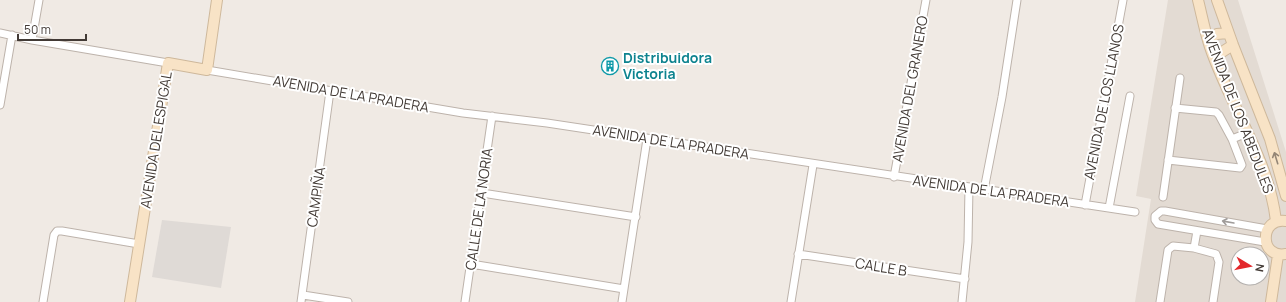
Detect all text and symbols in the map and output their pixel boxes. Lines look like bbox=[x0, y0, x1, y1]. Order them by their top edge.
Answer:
street label: AVENIDA DEL GRANERO bbox=[887, 14, 932, 164]
scale bar bbox=[18, 16, 86, 42]
text: 50 m bbox=[24, 21, 51, 38]
street label: AVENIDA DE LOS LLANOS bbox=[1079, 22, 1128, 181]
street label: AVENIDA DE LOS ABEDULES bbox=[1198, 26, 1279, 196]
place label: Distribuidora Victoria bbox=[623, 48, 712, 83]
building icon: Distribuidora Victoria bbox=[600, 56, 620, 76]
street label: AVENIDA DEL ESPIGAL bbox=[135, 70, 176, 210]
street label: AVENIDA DE LA PRADERA bbox=[272, 70, 431, 117]
street label: AVENIDA DE LA PRADERA bbox=[591, 120, 751, 163]
street label: CALLE DE LA NORIA bbox=[461, 146, 497, 271]
one-way arrow bbox=[1272, 152, 1279, 165]
street label: CAMPIÑA bbox=[302, 166, 329, 228]
street label: AVENIDA DE LA PRADERA bbox=[911, 170, 1071, 211]
one-way arrow bbox=[1222, 218, 1235, 226]
north arrow bbox=[1230, 246, 1270, 286]
street label: CALLE B bbox=[854, 253, 909, 280]
text: N bbox=[1252, 263, 1268, 273]

